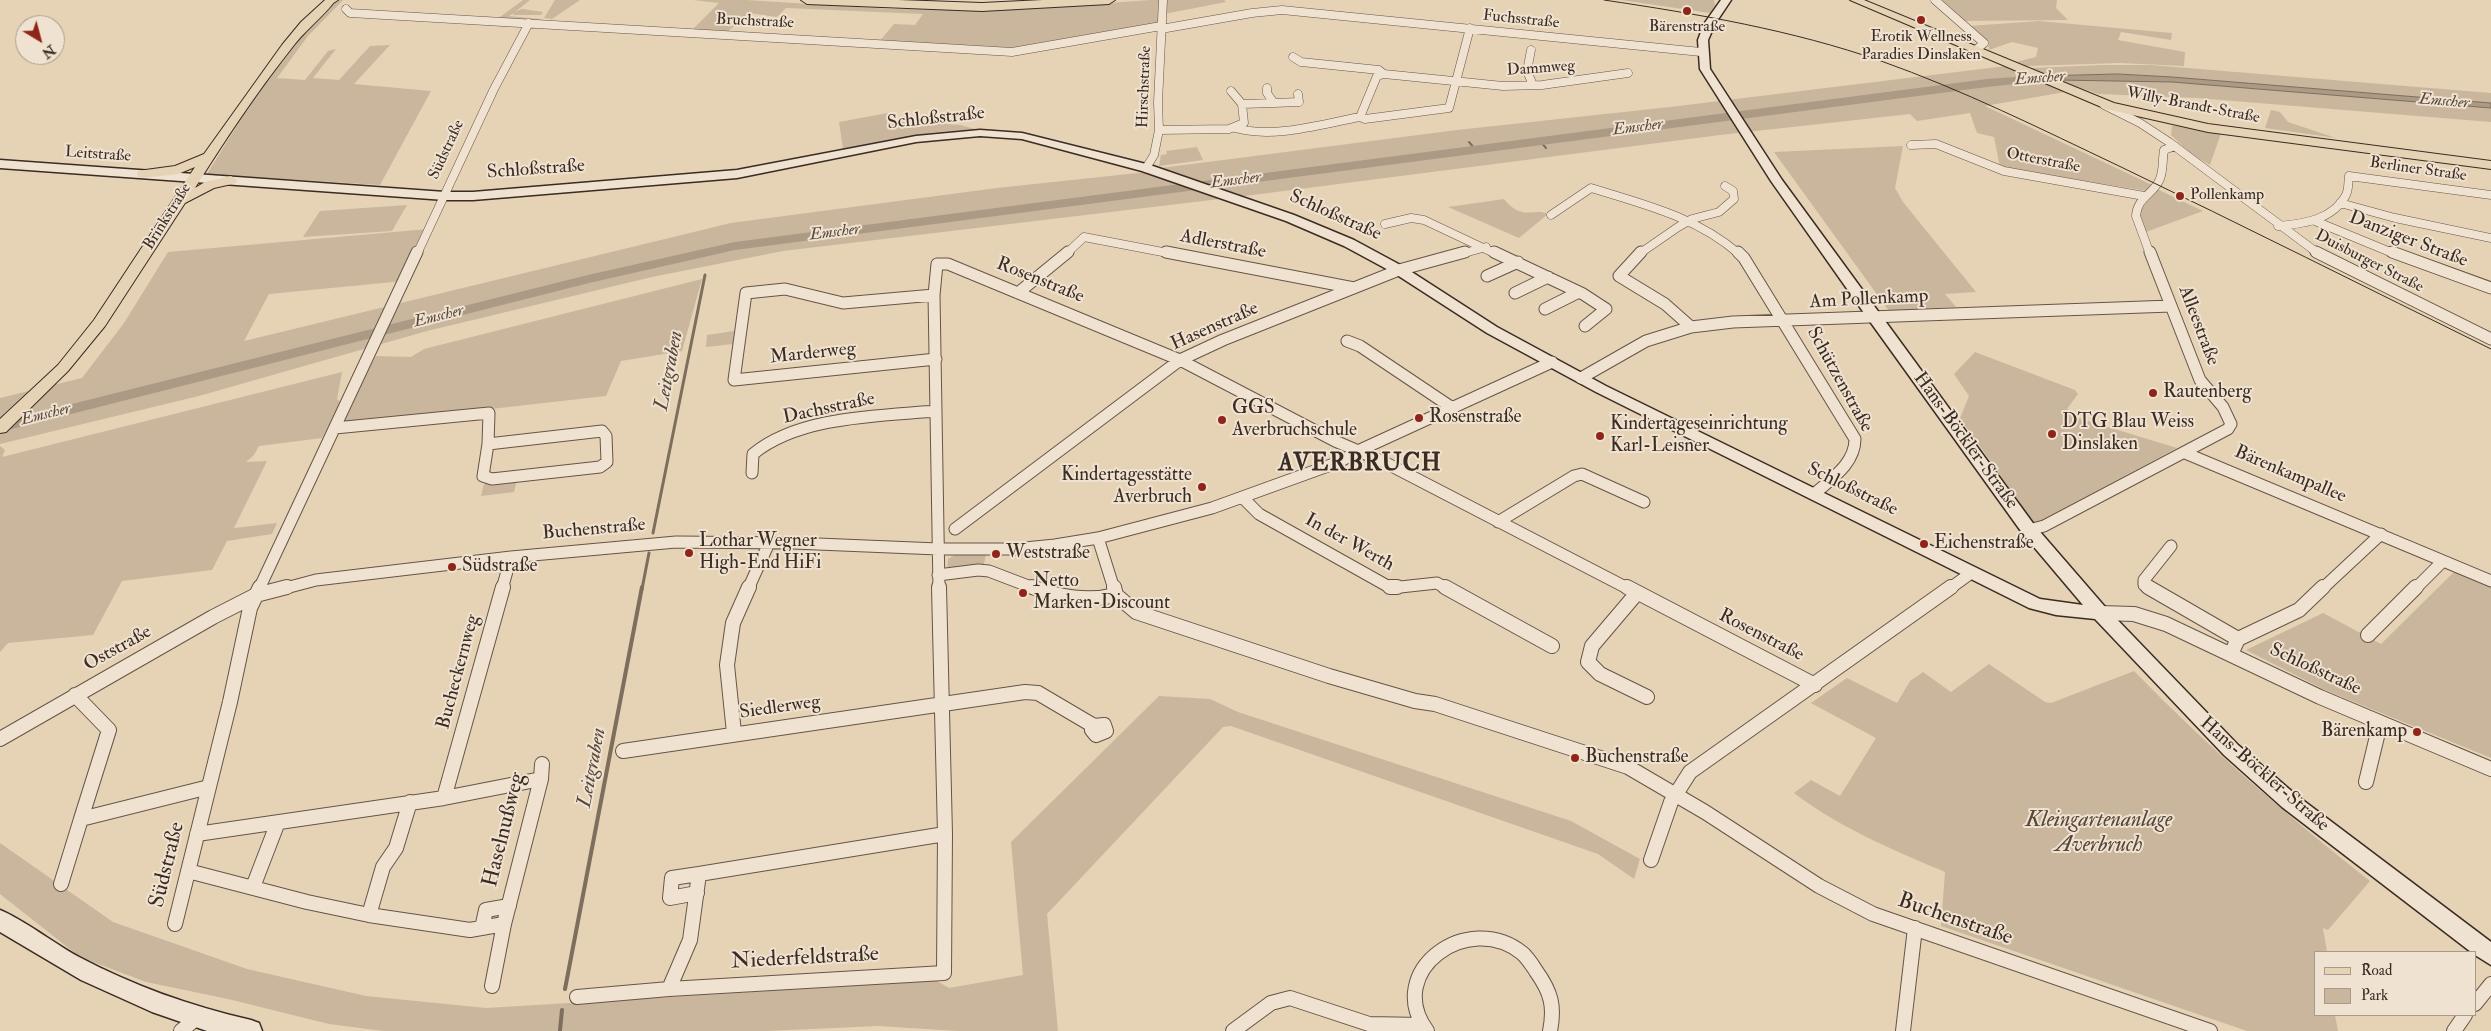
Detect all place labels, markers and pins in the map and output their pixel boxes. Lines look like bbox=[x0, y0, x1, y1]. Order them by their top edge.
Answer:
marker: Bärenstraße bbox=[1681, 5, 1693, 17]
marker: Erotik Wellness Paradies Dinslaken bbox=[1915, 14, 1927, 26]
place label: Bärenstraße bbox=[1649, 18, 1725, 38]
place label: Erotik Wellness Paradies Dinslaken bbox=[1861, 28, 1981, 66]
place label: Pollenkamp bbox=[2190, 186, 2264, 206]
marker: Pollenkamp bbox=[2174, 190, 2186, 202]
place label: Rautenberg bbox=[2163, 382, 2252, 404]
marker: Rautenberg bbox=[2147, 387, 2159, 399]
place label: GGS Averbruchschule bbox=[1232, 398, 1357, 442]
place label: Rosenstraße bbox=[1429, 407, 1522, 429]
marker: Rosenstraße bbox=[1413, 412, 1425, 424]
place label: DTG Blau Weiss Dinslaken bbox=[2062, 412, 2194, 456]
marker: GGS Averbruchschule bbox=[1216, 414, 1228, 426]
place label: Kindertageseinrichtung Karl-Leisner bbox=[1610, 414, 1788, 458]
marker: DTG Blau Weiss Dinslaken bbox=[2046, 428, 2058, 440]
marker: Kindertageseinrichtung Karl-Leisner bbox=[1594, 430, 1606, 442]
place label: Kindertagesstätte Averbruch bbox=[1061, 465, 1192, 509]
marker: Kindertagesstätte Averbruch bbox=[1196, 481, 1208, 493]
place label: Lothar Wegner High-End HiFi bbox=[699, 531, 821, 575]
place label: Eichenstraße bbox=[1934, 533, 2034, 555]
marker: Eichenstraße bbox=[1918, 538, 1930, 550]
place label: Weststraße bbox=[1006, 543, 1090, 565]
marker: Lothar Wegner High-End HiFi bbox=[683, 547, 695, 559]
marker: Weststraße bbox=[990, 548, 1002, 560]
place label: Südstraße bbox=[462, 556, 537, 578]
marker: Südstraße bbox=[446, 561, 458, 573]
place label: Netto Marken-Discount bbox=[1033, 571, 1170, 615]
marker: Netto Marken-Discount bbox=[1017, 587, 1029, 599]
place label: Bärenkamp bbox=[2321, 721, 2407, 743]
marker: Bärenkamp bbox=[2411, 726, 2423, 738]
place label: Buchenstraße bbox=[1585, 747, 1688, 769]
marker: Buchenstraße bbox=[1569, 752, 1581, 764]

